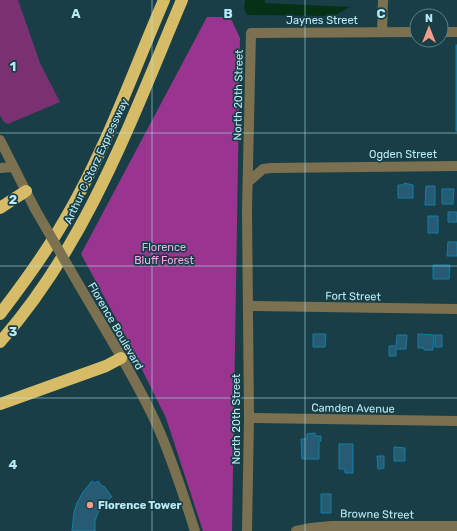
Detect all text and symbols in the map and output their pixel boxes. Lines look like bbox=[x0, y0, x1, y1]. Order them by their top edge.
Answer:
text: A bbox=[71, 6, 81, 21]
text: B bbox=[223, 6, 233, 21]
text: C bbox=[376, 6, 386, 21]
north arrow bbox=[409, 8, 449, 48]
text: N bbox=[425, 12, 433, 25]
street label: Jaynes Street bbox=[286, 14, 359, 27]
street label: North 20th Street bbox=[231, 49, 246, 141]
text: 1 bbox=[10, 59, 16, 74]
street label: Arthur C Storz Expressway bbox=[62, 96, 131, 226]
street label: Ogden Street bbox=[369, 148, 438, 161]
text: 2 bbox=[9, 192, 17, 207]
park label: Florence Bluff Forest bbox=[134, 241, 194, 267]
street label: Florence Boulevard bbox=[85, 280, 146, 372]
street label: Fort Street bbox=[325, 290, 382, 303]
text: 3 bbox=[9, 324, 18, 339]
street label: North 20th Street bbox=[230, 373, 243, 464]
street label: Camden Avenue bbox=[311, 401, 395, 416]
text: 4 bbox=[9, 457, 18, 472]
place label: Florence Tower bbox=[98, 499, 181, 512]
marker: Florence Tower bbox=[85, 500, 95, 510]
street label: Browne Street bbox=[340, 507, 415, 522]

